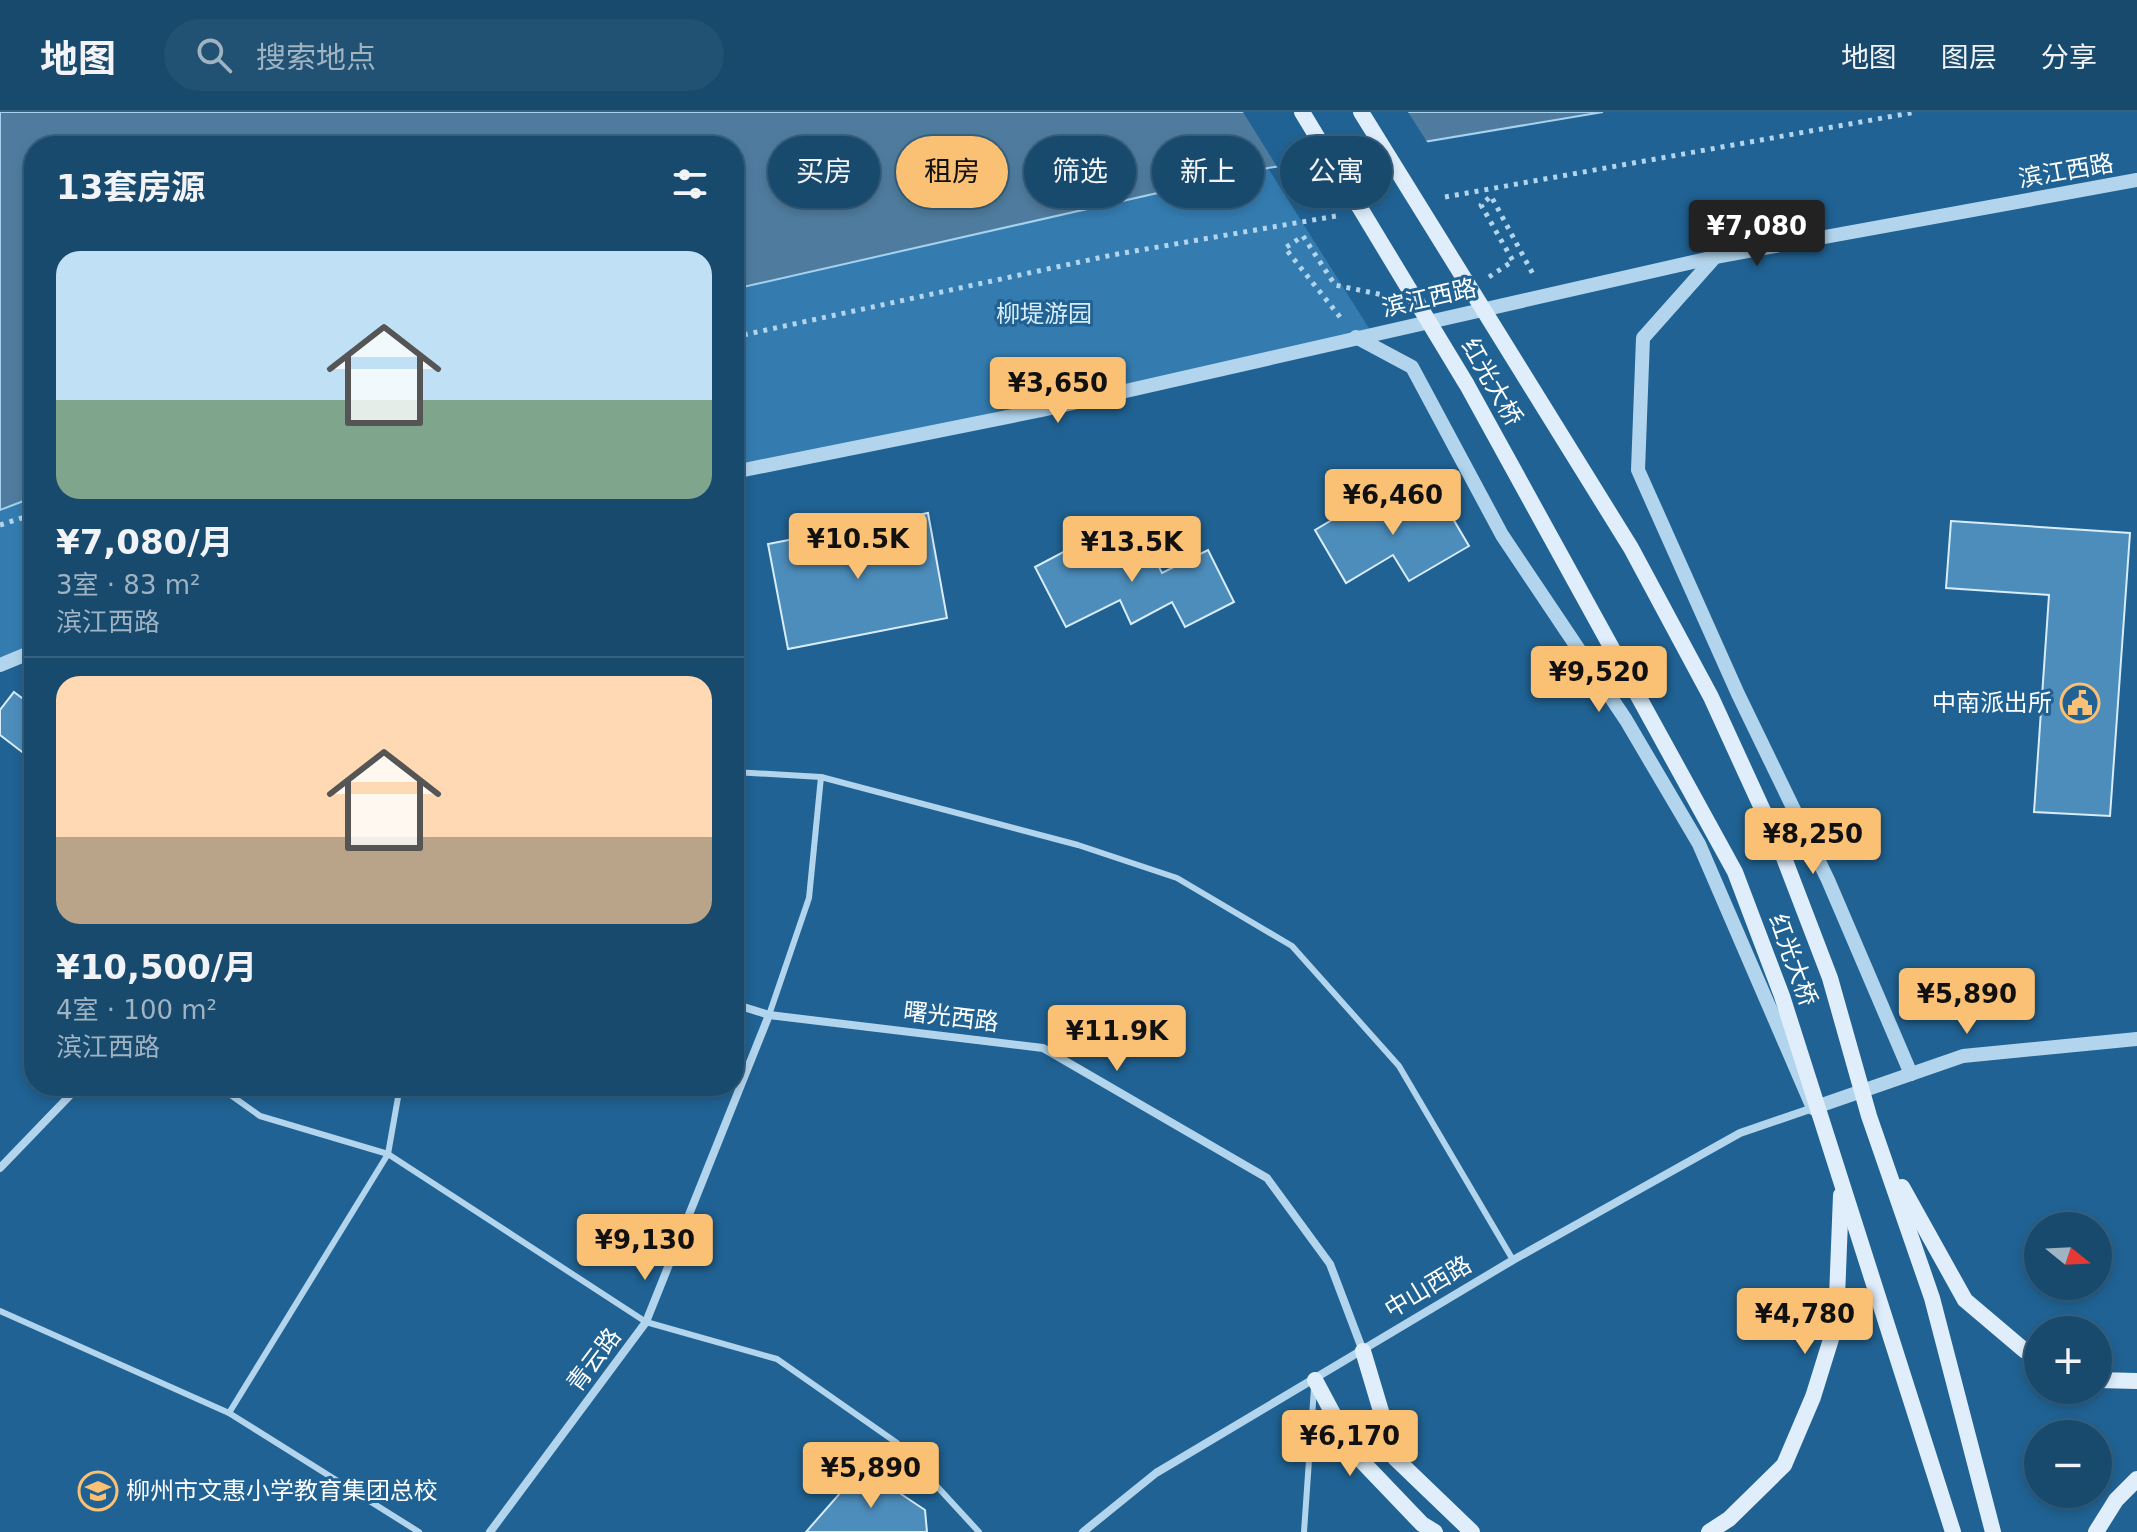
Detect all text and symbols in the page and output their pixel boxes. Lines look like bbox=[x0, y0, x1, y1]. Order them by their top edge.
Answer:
search box bbox=[164, 19, 724, 91]
icon: search bbox=[192, 33, 236, 77]
text: 地图 bbox=[40, 37, 116, 81]
text: 搜索地点 bbox=[256, 40, 376, 75]
text: 地图 bbox=[1841, 41, 1897, 74]
text: 图层 bbox=[1941, 41, 1997, 74]
text: 分享 bbox=[2041, 41, 2097, 74]
chip: 买房 bbox=[768, 136, 880, 208]
chip: 租房 bbox=[896, 136, 1008, 208]
chip: 筛选 bbox=[1024, 136, 1136, 208]
chip: 新上 bbox=[1152, 136, 1264, 208]
chip: 公寓 bbox=[1280, 136, 1392, 208]
street label: 滨江西路 bbox=[2016, 149, 2116, 193]
icon: filters bbox=[668, 162, 712, 206]
text: 13套房源 bbox=[56, 167, 205, 207]
pin: ¥7,080 bbox=[1692, 200, 1822, 268]
text: ¥7,080 bbox=[1707, 211, 1807, 241]
street label: 滨江西路 bbox=[1379, 274, 1479, 322]
park label: 柳堤游园 bbox=[996, 300, 1092, 328]
icon: home bbox=[312, 303, 456, 447]
street label: 红光大桥 bbox=[1456, 333, 1528, 431]
pin: ¥3,650 bbox=[993, 357, 1123, 425]
text: ¥3,650 bbox=[1008, 368, 1108, 398]
pin: ¥6,460 bbox=[1328, 469, 1458, 537]
text: ¥6,460 bbox=[1343, 480, 1443, 510]
pin: ¥10.5K bbox=[793, 513, 923, 581]
pin: ¥13.5K bbox=[1067, 516, 1197, 584]
text: ¥7,080/月 bbox=[56, 522, 234, 562]
text: ¥10.5K bbox=[807, 524, 909, 554]
text: ¥13.5K bbox=[1081, 527, 1183, 557]
text: 3室 · 83 m² bbox=[56, 570, 200, 600]
text: 滨江西路 bbox=[56, 607, 160, 637]
pin: ¥9,520 bbox=[1534, 646, 1664, 714]
text: ¥9,520 bbox=[1549, 657, 1649, 687]
public building icon: 中南派出所 bbox=[2059, 682, 2101, 724]
place label: 中南派出所 bbox=[1932, 689, 2052, 717]
icon: home bbox=[312, 728, 456, 872]
pin: ¥8,250 bbox=[1748, 808, 1878, 876]
text: ¥8,250 bbox=[1763, 819, 1863, 849]
street label: 红光大桥 bbox=[1763, 910, 1823, 1010]
text: ¥10,500/月 bbox=[56, 947, 257, 987]
pin: ¥5,890 bbox=[1902, 968, 2032, 1036]
text: ¥5,890 bbox=[1917, 979, 2017, 1009]
text: 4室 · 100 m² bbox=[56, 995, 217, 1025]
street label: 曙光西路 bbox=[902, 997, 1000, 1037]
pin: ¥11.9K bbox=[1052, 1005, 1182, 1073]
text: ¥11.9K bbox=[1066, 1016, 1168, 1046]
text: 滨江西路 bbox=[56, 1032, 160, 1062]
north arrow bbox=[2024, 1212, 2112, 1300]
map controls bbox=[2024, 1212, 2112, 1508]
pin: ¥9,130 bbox=[580, 1214, 710, 1282]
text: ¥9,130 bbox=[595, 1225, 695, 1255]
street label: 中山西路 bbox=[1380, 1250, 1476, 1324]
pin: ¥4,780 bbox=[1740, 1288, 1870, 1356]
text: ¥4,780 bbox=[1755, 1299, 1855, 1329]
button: + bbox=[2024, 1316, 2112, 1404]
street label: 青云路 bbox=[561, 1323, 627, 1397]
pin: ¥6,170 bbox=[1285, 1410, 1415, 1478]
button: − bbox=[2024, 1420, 2112, 1508]
text: ¥6,170 bbox=[1300, 1421, 1400, 1451]
pin: ¥5,890 bbox=[806, 1442, 936, 1510]
text: ¥5,890 bbox=[821, 1453, 921, 1483]
school or university icon: 柳州市文惠小学教育集团总校 bbox=[77, 1470, 119, 1512]
place label: 柳州市文惠小学教育集团总校 bbox=[126, 1477, 438, 1505]

